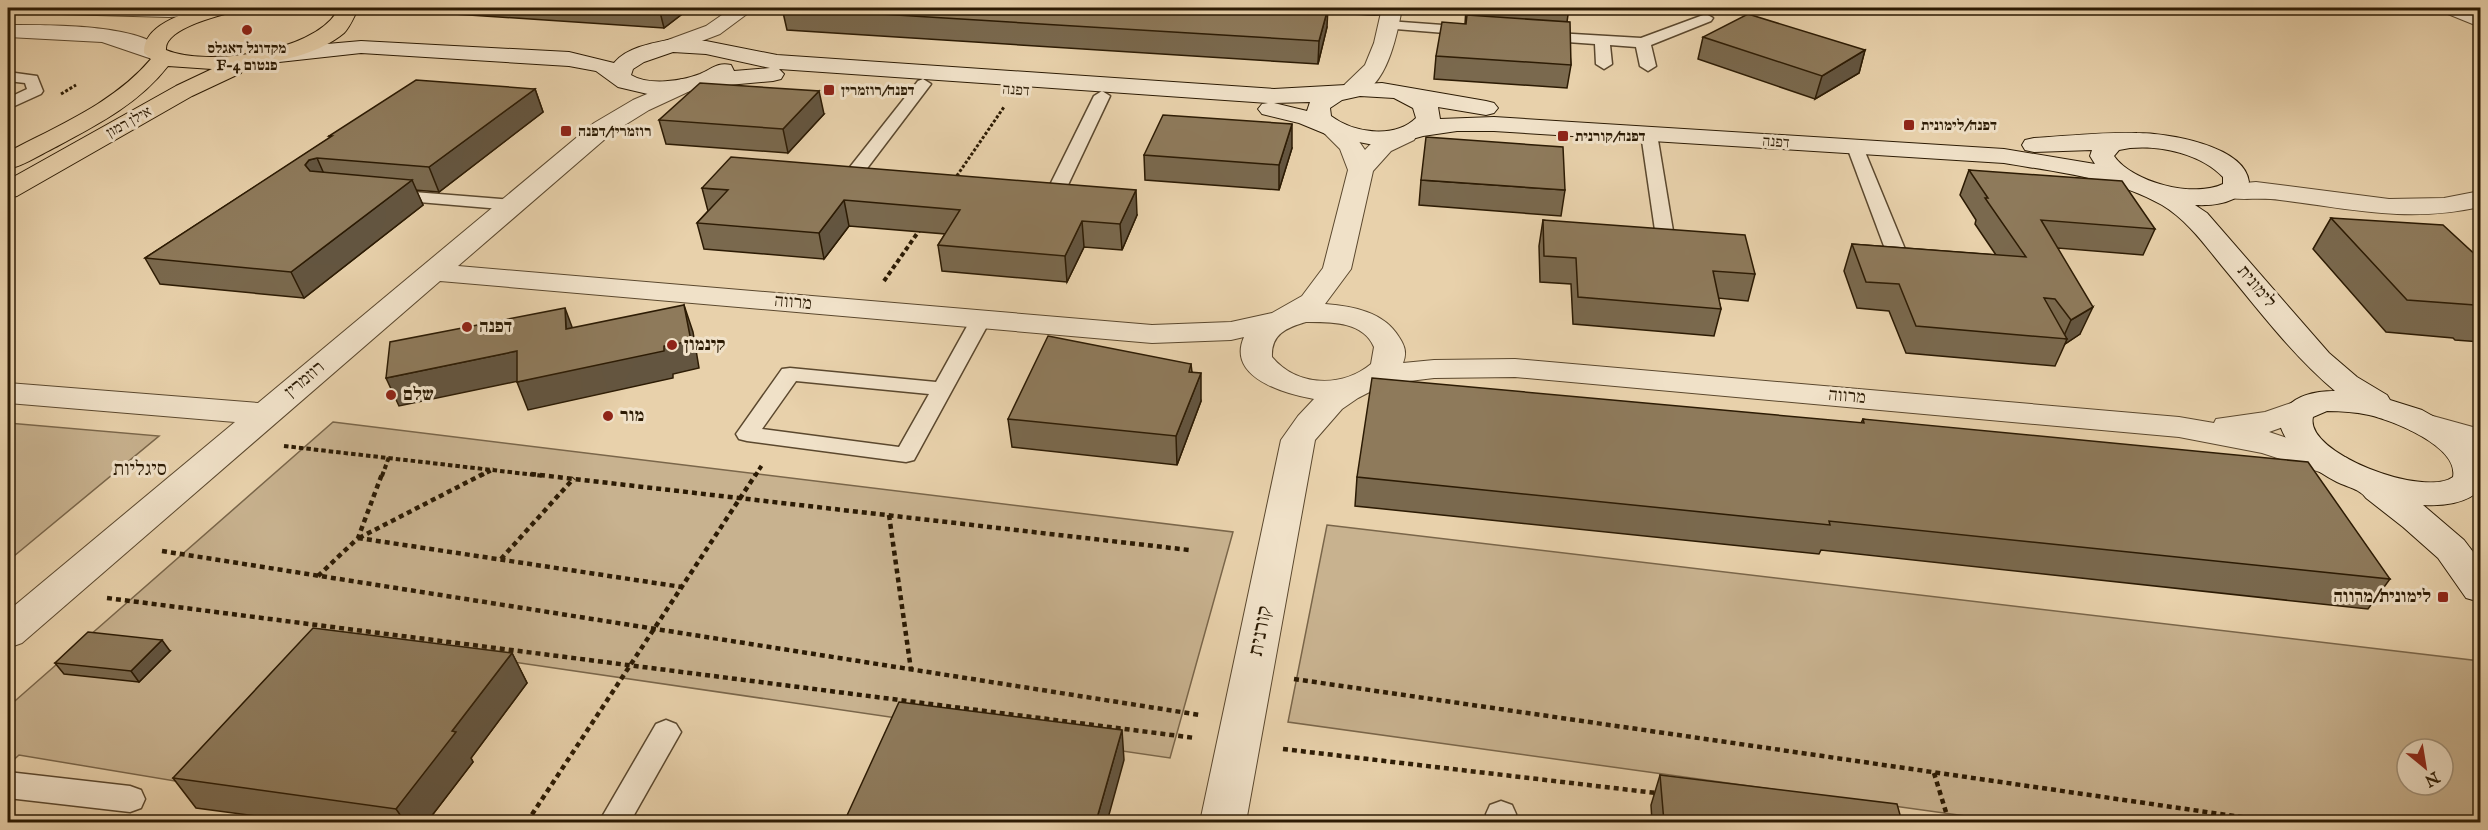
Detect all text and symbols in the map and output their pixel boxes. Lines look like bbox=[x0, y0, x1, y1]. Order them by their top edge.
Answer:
marker: מקדונל דאגלס F-4 פנטום bbox=[240, 23, 254, 37]
place label: מקדונל דאגלס F-4 פנטום bbox=[208, 39, 286, 75]
street label: דפנה bbox=[1002, 80, 1031, 100]
place label: דפנה/רוזמרין bbox=[841, 81, 915, 100]
marker: דפנה/רוזמרין bbox=[822, 83, 836, 97]
street label: אילן רמון bbox=[103, 102, 155, 142]
place label: דפנה/לימונית bbox=[1921, 116, 1997, 135]
marker: דפנה/לימונית bbox=[1902, 118, 1916, 132]
place label: רוזמרין/דפנה bbox=[578, 122, 652, 141]
marker: רוזמרין/דפנה bbox=[559, 124, 573, 138]
place label: דפנה/קורנית bbox=[1575, 127, 1646, 146]
marker: דפנה/קורנית bbox=[1556, 129, 1570, 143]
street label: דפנה bbox=[1762, 132, 1791, 152]
street label: לימונית bbox=[2231, 261, 2281, 313]
street label: מרווה bbox=[773, 290, 813, 316]
place label: דפנה bbox=[479, 316, 512, 339]
marker: דפנה bbox=[460, 320, 474, 334]
place label: קינמון bbox=[684, 334, 725, 357]
marker: קינמון bbox=[665, 338, 679, 352]
street label: רוזמרין bbox=[280, 357, 330, 403]
place label: שלם bbox=[403, 384, 434, 407]
street label: מרווה bbox=[1827, 384, 1867, 410]
marker: שלם bbox=[384, 388, 398, 402]
place label: מור bbox=[620, 405, 644, 428]
marker: מור bbox=[601, 409, 615, 423]
district label: סיגליות bbox=[113, 457, 167, 482]
place label: לימונית/מרווה bbox=[2333, 586, 2431, 609]
marker: לימונית/מרווה bbox=[2436, 590, 2450, 604]
street label: קורנית bbox=[1243, 604, 1279, 658]
north arrow bbox=[2395, 737, 2455, 797]
text: N bbox=[2420, 766, 2443, 790]

